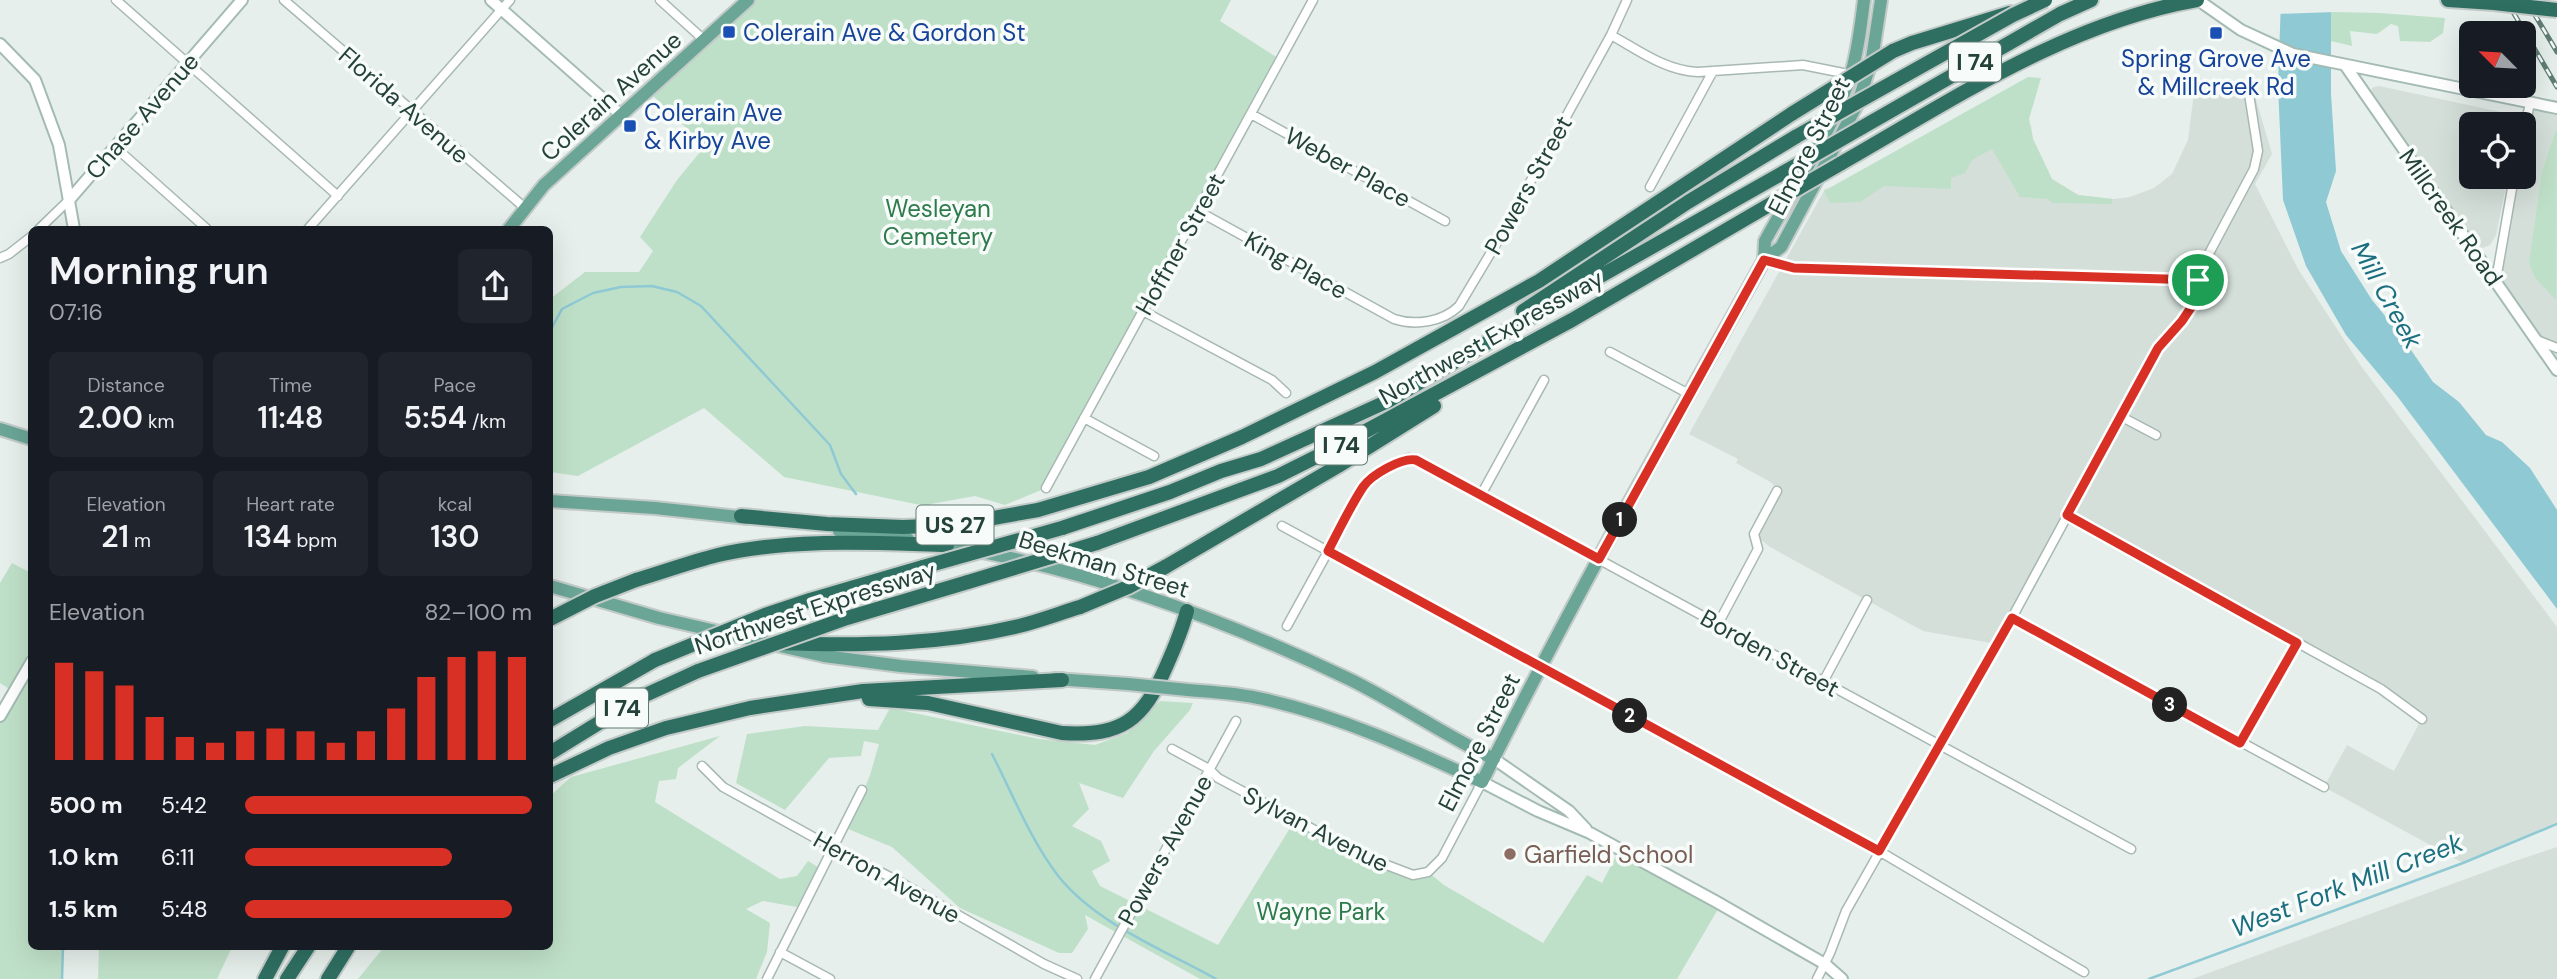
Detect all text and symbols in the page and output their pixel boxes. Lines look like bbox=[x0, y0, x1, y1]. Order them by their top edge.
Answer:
place label: Colerain Ave & Gordon St bbox=[743, 17, 1026, 48]
north arrow bbox=[2459, 21, 2536, 98]
map controls bbox=[2459, 21, 2536, 189]
street label: Colerain Avenue bbox=[534, 24, 688, 168]
marker: Colerain Ave & Gordon St bbox=[721, 24, 737, 40]
marker: Spring Grove Ave & Millcreek Rd bbox=[2208, 25, 2224, 41]
street label: Florida Avenue bbox=[332, 40, 476, 170]
road number: I 74 bbox=[1949, 43, 2001, 82]
place label: Spring Grove Ave & Millcreek Rd bbox=[2121, 43, 2311, 102]
street label: Chase Avenue bbox=[79, 46, 205, 186]
street label: Elmore Street bbox=[1761, 72, 1857, 220]
place label: Colerain Ave & Kirby Ave bbox=[644, 97, 783, 156]
street label: Powers Street bbox=[1477, 110, 1579, 260]
button: locate bbox=[2459, 112, 2536, 189]
marker: Colerain Ave & Kirby Ave bbox=[622, 118, 638, 134]
street label: Weber Place bbox=[1280, 120, 1416, 214]
street label: Millcreek Road bbox=[2392, 142, 2510, 292]
street label: Hoffner Street bbox=[1128, 168, 1232, 320]
park label: Wesleyan Cemetery bbox=[883, 193, 993, 252]
street label: King Place bbox=[1239, 224, 1353, 306]
water label: Mill Creek bbox=[2344, 235, 2431, 355]
text: Morning run bbox=[49, 246, 269, 296]
button: share bbox=[458, 249, 532, 323]
pin bbox=[2168, 250, 2228, 310]
icon: arrive bbox=[2179, 261, 2217, 299]
street label: Northwest Expressway bbox=[1373, 262, 1609, 412]
text: 07:16 bbox=[49, 297, 103, 327]
text: Distance bbox=[88, 373, 165, 398]
text: Time bbox=[269, 373, 312, 398]
text: Pace bbox=[434, 373, 476, 398]
text: 2.00 bbox=[78, 398, 143, 437]
text: 11:48 bbox=[258, 398, 323, 437]
text: 5:54 bbox=[404, 398, 467, 437]
text: km bbox=[143, 409, 174, 434]
text: /km bbox=[467, 409, 506, 434]
road number: I 74 bbox=[1315, 426, 1367, 464]
text: Elevation bbox=[87, 492, 166, 517]
text: Heart rate bbox=[246, 492, 335, 517]
text: kcal bbox=[438, 492, 472, 517]
pin: 1 bbox=[1602, 503, 1638, 538]
road number: US 27 bbox=[916, 505, 993, 544]
text: 1 bbox=[1616, 507, 1623, 532]
text: 21 bbox=[101, 517, 129, 556]
text: 134 bbox=[244, 517, 291, 556]
text: 130 bbox=[430, 517, 480, 556]
street label: Beekman Street bbox=[1015, 523, 1193, 605]
text: m bbox=[129, 528, 151, 553]
text: bpm bbox=[291, 528, 337, 553]
street label: Northwest Expressway bbox=[690, 554, 940, 662]
text: Elevation bbox=[49, 597, 145, 627]
text: 82–100 m bbox=[425, 597, 532, 627]
street label: Borden Street bbox=[1695, 602, 1845, 704]
street label: Elmore Street bbox=[1431, 668, 1527, 816]
road number: I 74 bbox=[596, 688, 648, 728]
pin: 3 bbox=[2152, 688, 2188, 722]
text: 3 bbox=[2164, 692, 2175, 717]
pin: 2 bbox=[1612, 698, 1648, 734]
text: 2 bbox=[1624, 703, 1635, 728]
street label: Powers Avenue bbox=[1111, 769, 1219, 931]
street label: Sylvan Avenue bbox=[1238, 779, 1394, 879]
text: 500 m bbox=[49, 790, 123, 820]
text: 5:42 bbox=[161, 790, 207, 820]
street label: Herron Avenue bbox=[808, 824, 966, 930]
water label: West Fork Mill Creek bbox=[2226, 825, 2468, 945]
place label: Garfield School bbox=[1524, 839, 1693, 870]
text: 1.0 km bbox=[49, 842, 119, 872]
text: 6:11 bbox=[161, 842, 194, 872]
marker: Garfield School bbox=[1502, 846, 1518, 862]
text: 1.5 km bbox=[49, 894, 118, 924]
text: 5:48 bbox=[161, 894, 208, 924]
park label: Wayne Park bbox=[1256, 896, 1386, 927]

